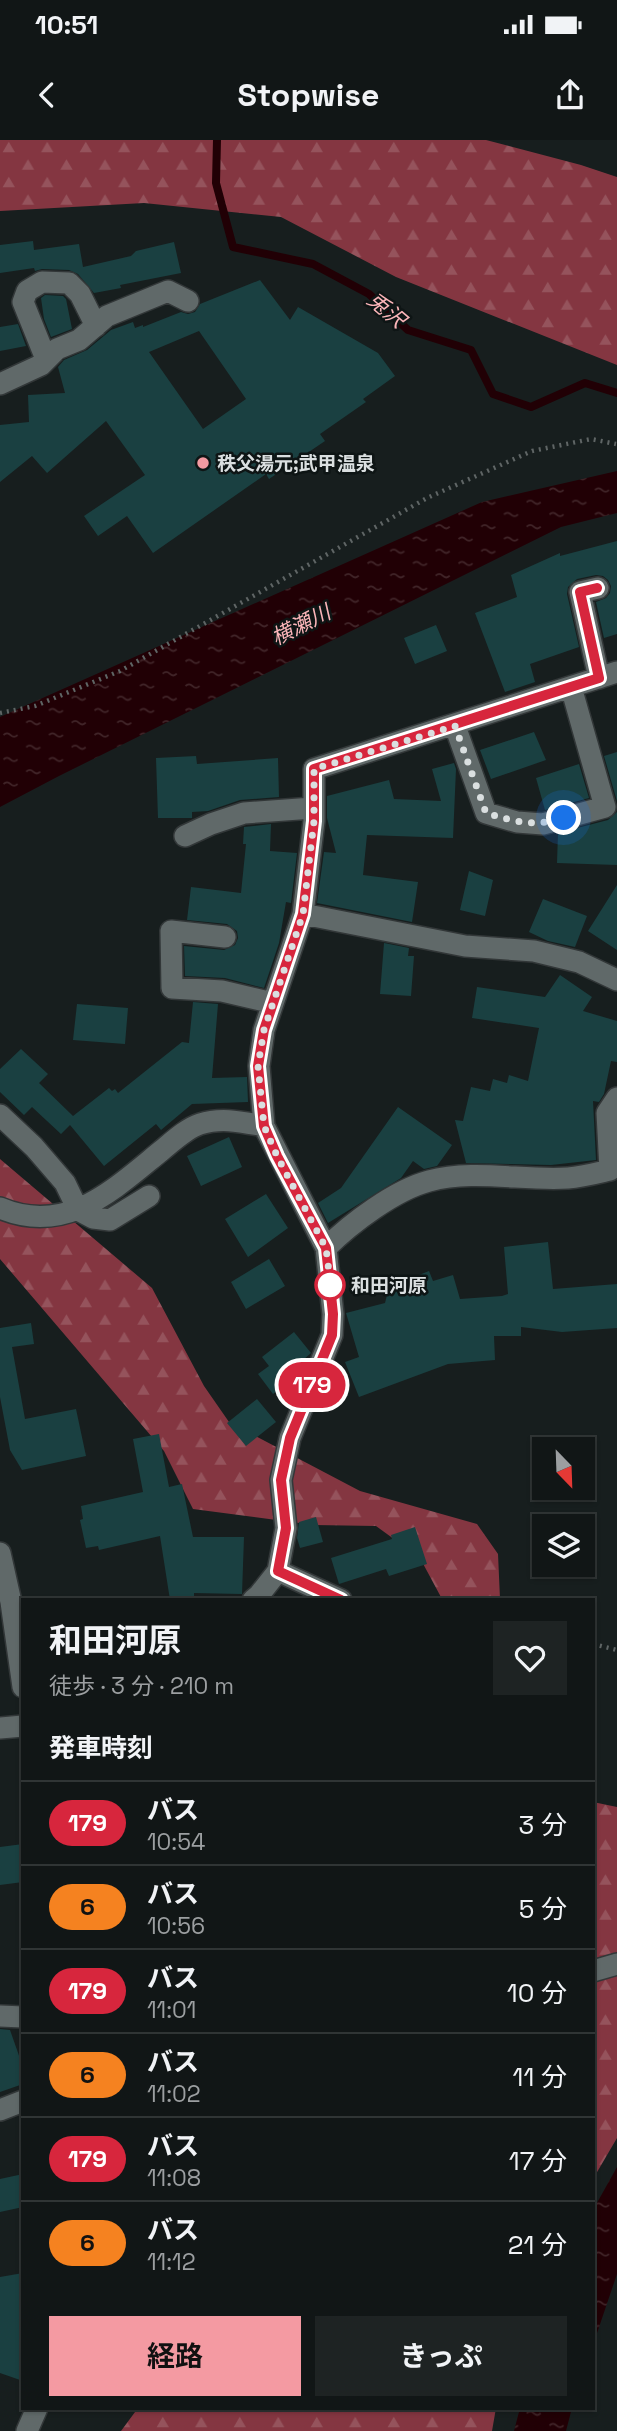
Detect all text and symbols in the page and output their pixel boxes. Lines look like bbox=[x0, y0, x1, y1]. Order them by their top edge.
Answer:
text: 10:51 bbox=[35, 8, 98, 42]
text: Stopwise bbox=[237, 75, 380, 115]
icon: back bbox=[28, 76, 66, 114]
icon: share bbox=[551, 76, 589, 114]
water label: 兎沢 bbox=[362, 286, 413, 335]
place label: 秩父湯元;武甲温泉 bbox=[217, 451, 375, 476]
marker: 秩父湯元;武甲温泉 bbox=[195, 455, 211, 471]
water label: 横瀬川 bbox=[267, 597, 337, 651]
your location bbox=[546, 800, 581, 835]
marker: 和田河原 bbox=[315, 1270, 345, 1300]
place label: 和田河原 bbox=[351, 1273, 427, 1298]
line badge: 179 bbox=[272, 1362, 352, 1408]
text: 179 bbox=[293, 1369, 331, 1400]
north arrow bbox=[532, 1437, 595, 1500]
map controls bbox=[532, 1437, 595, 1577]
button: layers bbox=[532, 1514, 595, 1577]
text: 和田河原 bbox=[49, 1620, 181, 1662]
button: heart bbox=[493, 1621, 567, 1695]
text: 徒歩 · 3 分 · 210 m bbox=[49, 1671, 234, 1701]
text: 発車時刻 bbox=[49, 1731, 153, 1765]
text: バス bbox=[147, 1793, 199, 1827]
text: 179 bbox=[68, 1807, 107, 1838]
text: 3 分 bbox=[519, 1808, 567, 1842]
text: 10:54 bbox=[147, 1827, 205, 1857]
text: バス bbox=[147, 1877, 199, 1911]
text: 6 bbox=[80, 1891, 95, 1922]
text: 5 分 bbox=[519, 1892, 567, 1926]
text: 10:56 bbox=[147, 1911, 205, 1941]
text: バス bbox=[147, 1961, 199, 1995]
text: 179 bbox=[68, 1975, 107, 2006]
text: 10 分 bbox=[507, 1976, 567, 2010]
text: 11:01 bbox=[147, 1995, 196, 2025]
text: バス bbox=[147, 2045, 199, 2079]
text: 6 bbox=[80, 2059, 95, 2090]
text: 11 分 bbox=[513, 2060, 567, 2094]
text: 11:02 bbox=[147, 2079, 201, 2109]
text: バス bbox=[147, 2129, 199, 2163]
text: 179 bbox=[68, 2143, 107, 2174]
text: 17 分 bbox=[509, 2144, 567, 2178]
text: 11:08 bbox=[147, 2163, 201, 2193]
text: バス bbox=[147, 2213, 199, 2247]
text: 6 bbox=[80, 2227, 95, 2258]
text: 21 分 bbox=[508, 2228, 567, 2262]
text: 11:12 bbox=[147, 2247, 196, 2277]
button: 経路 bbox=[49, 2316, 301, 2396]
button: きっぷ bbox=[315, 2316, 567, 2396]

